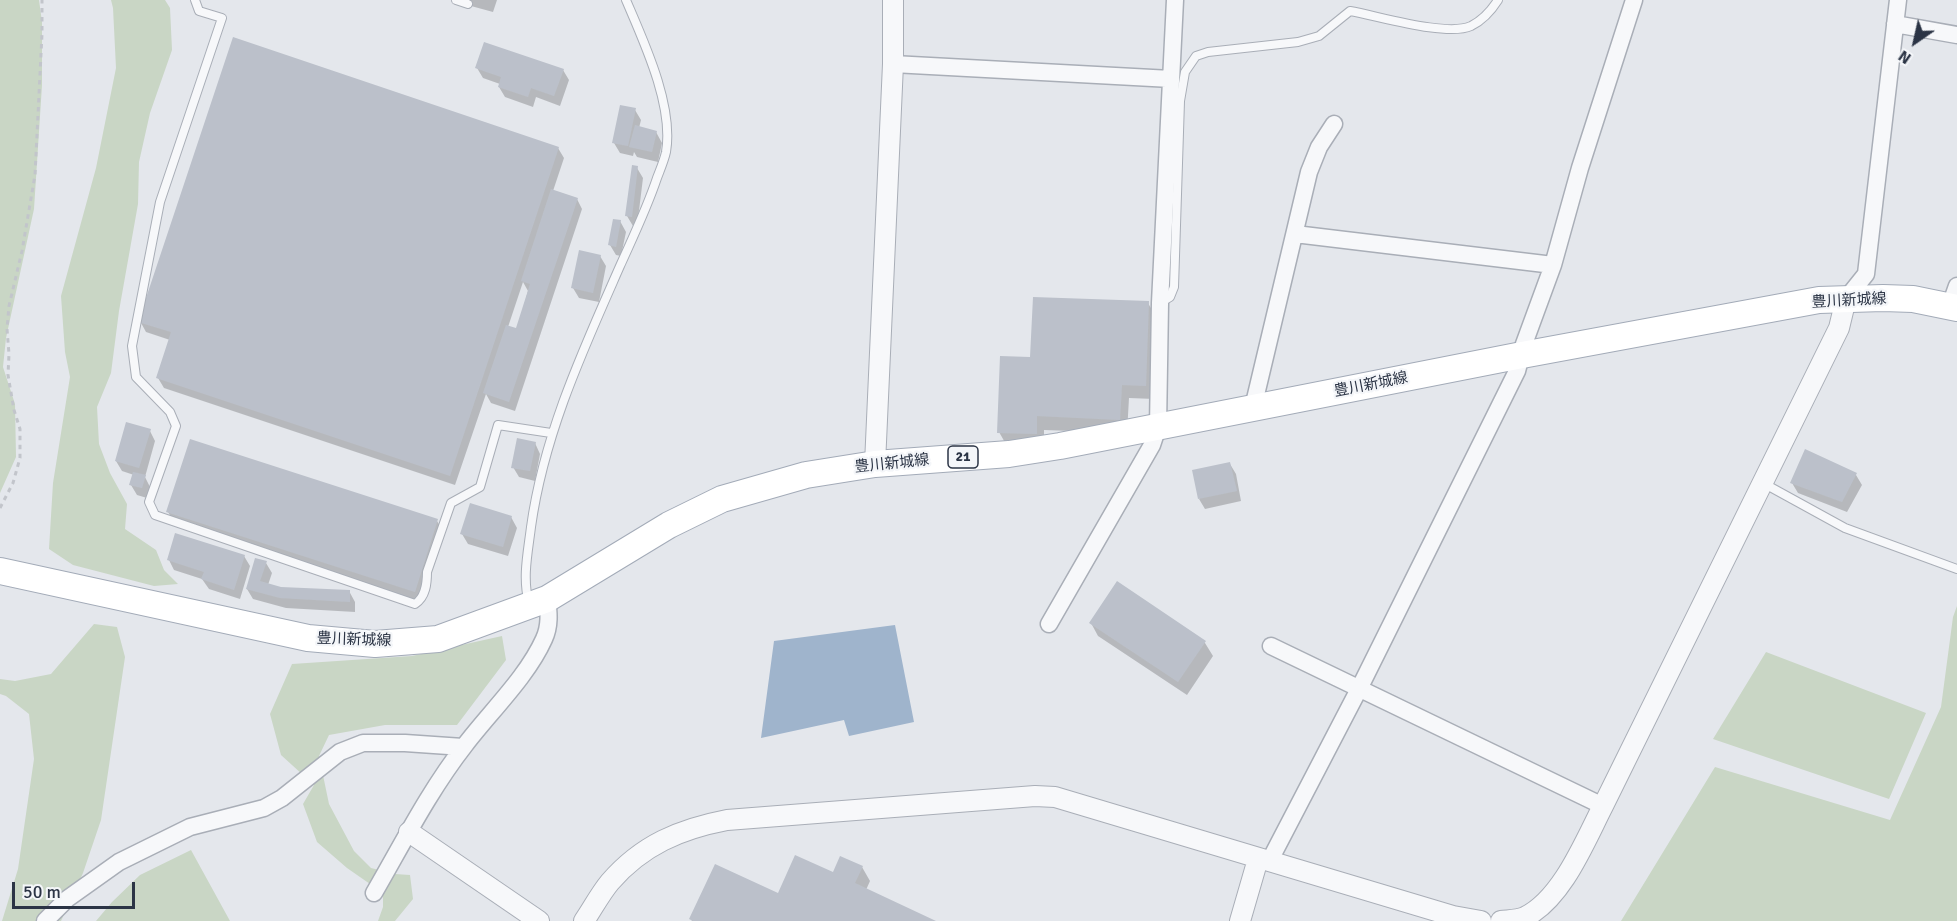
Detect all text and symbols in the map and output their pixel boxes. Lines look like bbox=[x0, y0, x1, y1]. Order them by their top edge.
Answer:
north arrow bbox=[1885, 12, 1945, 72]
text: N bbox=[1895, 46, 1915, 68]
street label: 豊川新城線 bbox=[1811, 290, 1887, 312]
street label: 豊川新城線 bbox=[1332, 369, 1410, 401]
road number: 21 bbox=[948, 446, 978, 468]
street label: 豊川新城線 bbox=[854, 451, 930, 477]
street label: 豊川新城線 bbox=[316, 630, 392, 650]
scale bar bbox=[15, 870, 138, 908]
text: 50 m bbox=[23, 881, 61, 903]

